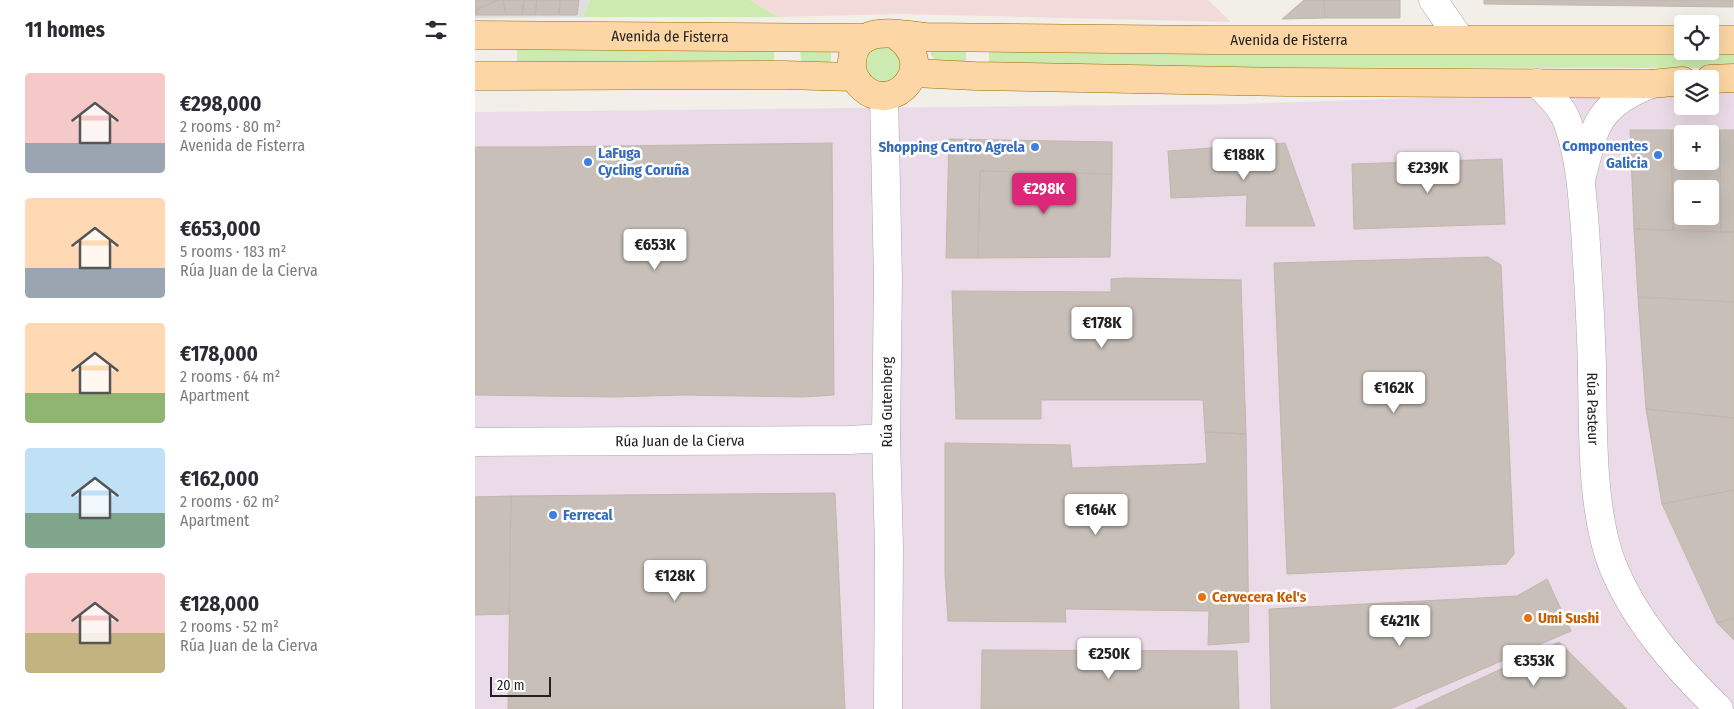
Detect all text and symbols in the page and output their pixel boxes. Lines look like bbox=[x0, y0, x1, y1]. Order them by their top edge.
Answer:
map controls bbox=[1674, 15, 1719, 225]
button: locate bbox=[1674, 15, 1719, 60]
icon: filters bbox=[422, 16, 450, 44]
text: 11 homes bbox=[25, 17, 105, 43]
street label: Avenida de Fisterra bbox=[611, 27, 729, 46]
street label: Avenida de Fisterra bbox=[1230, 31, 1348, 49]
button: layers bbox=[1674, 70, 1719, 115]
text: €298,000 bbox=[180, 91, 261, 117]
icon: home bbox=[65, 93, 125, 153]
text: 2 rooms · 80 m² bbox=[180, 117, 281, 136]
button: + bbox=[1674, 125, 1719, 170]
text: Avenida de Fisterra bbox=[180, 136, 305, 155]
place label: Componentes Galicia bbox=[1562, 137, 1649, 172]
place label: Shopping Centro Agrela bbox=[878, 138, 1026, 156]
pin: €188K bbox=[1209, 138, 1279, 181]
marker: Shopping Centro Agrela bbox=[1029, 141, 1041, 153]
place label: LaFuga Cycling Coruña bbox=[598, 144, 690, 179]
text: €188K bbox=[1223, 145, 1265, 164]
marker: Componentes Galicia bbox=[1652, 149, 1664, 161]
pin: €239K bbox=[1393, 152, 1463, 194]
marker: LaFuga Cycling Coruña bbox=[582, 156, 594, 168]
text: €239K bbox=[1408, 158, 1448, 177]
pin: €298K bbox=[1009, 172, 1079, 215]
text: €298K bbox=[1023, 179, 1065, 198]
button: − bbox=[1674, 180, 1719, 225]
text: €653,000 bbox=[180, 216, 261, 242]
icon: home bbox=[65, 218, 125, 278]
pin: €653K bbox=[620, 228, 690, 271]
text: €653K bbox=[634, 235, 676, 254]
text: 5 rooms · 183 m² bbox=[180, 242, 286, 261]
text: Rúa Juan de la Cierva bbox=[180, 261, 318, 280]
pin: €178K bbox=[1067, 306, 1137, 349]
text: €178K bbox=[1082, 313, 1122, 332]
text: €178,000 bbox=[180, 341, 258, 367]
icon: home bbox=[65, 343, 125, 403]
street label: Rúa Gutenberg bbox=[878, 357, 896, 447]
text: 2 rooms · 64 m² bbox=[180, 367, 280, 386]
pin: €162K bbox=[1359, 372, 1429, 414]
street label: Rúa Pasteur bbox=[1583, 372, 1602, 447]
text: €162K bbox=[1374, 378, 1414, 397]
text: Apartment bbox=[180, 386, 249, 405]
street label: Rúa Juan de la Cierva bbox=[615, 432, 745, 450]
text: €162,000 bbox=[180, 466, 259, 492]
icon: home bbox=[65, 468, 125, 528]
text: 2 rooms · 62 m² bbox=[180, 492, 279, 511]
pin: €164K bbox=[1061, 494, 1131, 536]
text: €164K bbox=[1076, 500, 1116, 519]
place label: Ferrecal bbox=[563, 506, 614, 524]
marker: Ferrecal bbox=[547, 509, 559, 521]
text: Apartment bbox=[180, 511, 249, 530]
pin: €128K bbox=[640, 560, 710, 602]
text: €128K bbox=[655, 566, 695, 585]
place label: Cervecera Kel's bbox=[1212, 588, 1307, 606]
text: €128,000 bbox=[180, 591, 259, 617]
marker: Cervecera Kel's bbox=[1196, 591, 1208, 603]
icon: home bbox=[65, 593, 125, 653]
pin: €421K bbox=[1365, 604, 1435, 647]
place label: Umi Sushi bbox=[1538, 609, 1599, 627]
text: €421K bbox=[1380, 611, 1420, 630]
marker: Umi Sushi bbox=[1522, 612, 1534, 624]
text: 2 rooms · 52 m² bbox=[180, 617, 279, 636]
text: Rúa Juan de la Cierva bbox=[180, 636, 318, 655]
pin: €250K bbox=[1074, 638, 1144, 680]
text: €250K bbox=[1088, 644, 1130, 663]
pin: €353K bbox=[1499, 644, 1569, 687]
text: €353K bbox=[1514, 651, 1554, 670]
scale bar bbox=[490, 674, 551, 697]
text: 20 m bbox=[497, 677, 525, 694]

